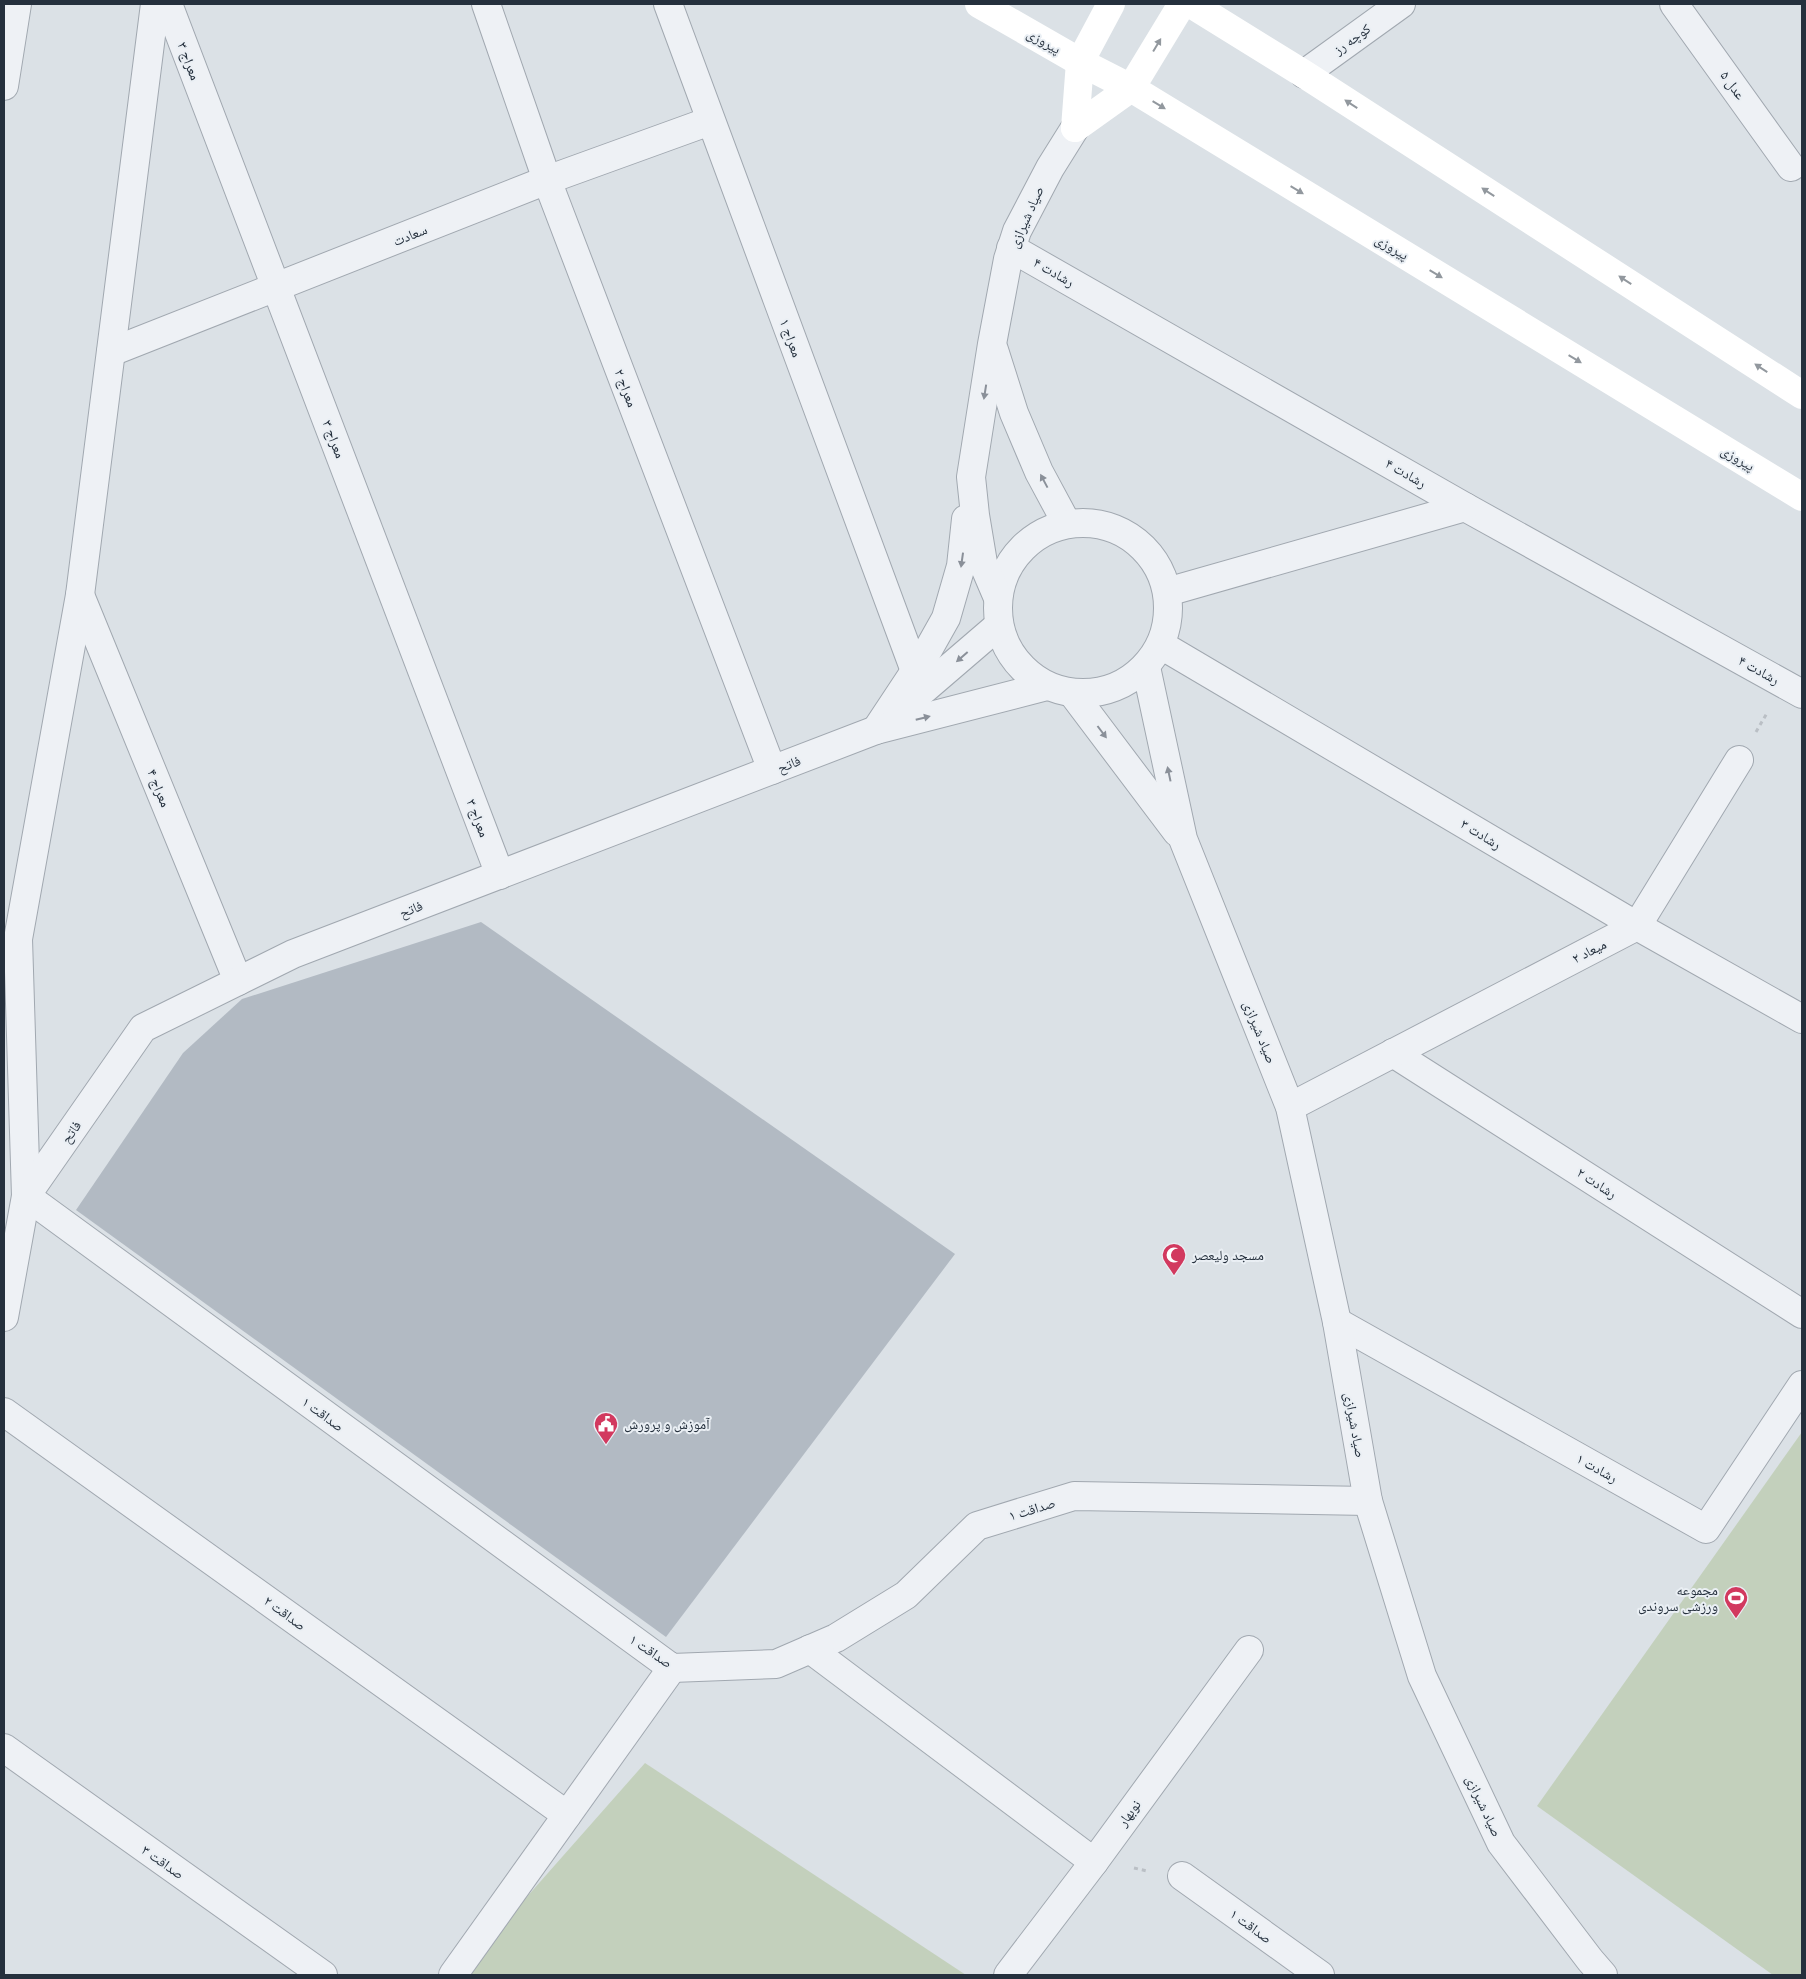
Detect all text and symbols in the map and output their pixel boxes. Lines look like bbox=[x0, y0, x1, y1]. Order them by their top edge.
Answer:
street label: کوچه رز bbox=[1330, 21, 1375, 60]
street label: پیروزی bbox=[1023, 26, 1063, 59]
one-way arrow bbox=[1153, 38, 1162, 51]
street label: معراج ۳ bbox=[173, 40, 203, 83]
street label: عدل ۵ bbox=[1716, 68, 1748, 104]
one-way arrow bbox=[1345, 100, 1358, 109]
one-way arrow bbox=[1152, 101, 1165, 110]
street label: صیاد شیرازی bbox=[1006, 184, 1049, 251]
one-way arrow bbox=[1291, 185, 1304, 194]
one-way arrow bbox=[1481, 188, 1495, 197]
street label: سعادت bbox=[391, 222, 430, 251]
street label: پیروزی bbox=[1371, 232, 1411, 265]
street label: رشادت ۴ bbox=[1030, 255, 1077, 292]
one-way arrow bbox=[1430, 270, 1443, 279]
one-way arrow bbox=[1618, 276, 1631, 285]
street label: معراج ۱ bbox=[775, 317, 804, 360]
one-way arrow bbox=[1568, 354, 1581, 363]
one-way arrow bbox=[1755, 364, 1768, 373]
street label: معراج ۲ bbox=[610, 367, 640, 410]
one-way arrow bbox=[980, 385, 988, 401]
street label: معراج ۳ bbox=[318, 418, 348, 461]
street label: پیروزی bbox=[1717, 443, 1757, 476]
street label: رشادت ۴ bbox=[1382, 456, 1429, 493]
one-way arrow bbox=[1040, 474, 1048, 488]
one-way arrow bbox=[958, 552, 966, 568]
one-way arrow bbox=[956, 651, 969, 662]
street label: رشادت ۴ bbox=[1735, 653, 1782, 689]
one-way arrow bbox=[916, 714, 931, 722]
one-way arrow bbox=[1097, 725, 1108, 738]
street label: فاتح bbox=[775, 753, 804, 778]
street label: معراج ۴ bbox=[142, 767, 173, 810]
one-way arrow bbox=[1165, 767, 1173, 782]
street label: معراج ۳ bbox=[462, 797, 492, 840]
street label: رشادت ۳ bbox=[1457, 817, 1504, 854]
street label: فاتح bbox=[397, 898, 426, 923]
street label: میعاد ۲ bbox=[1570, 937, 1610, 968]
street label: صیاد شیرازی bbox=[1238, 999, 1279, 1066]
street label: فاتح bbox=[59, 1118, 86, 1147]
street label: رشادت ۲ bbox=[1573, 1165, 1619, 1203]
mosque icon: مسجد ولیعصر bbox=[1161, 1242, 1187, 1276]
place label: مسجد ولیعصر bbox=[1191, 1248, 1264, 1265]
street label: صیاد شیرازی bbox=[1339, 1391, 1368, 1459]
street label: صداقت ۱ bbox=[298, 1394, 346, 1436]
public building icon: آموزش و پرورش bbox=[593, 1411, 619, 1445]
place label: آموزش و پرورش bbox=[624, 1417, 710, 1434]
street label: رشادت ۱ bbox=[1573, 1451, 1620, 1487]
street label: صداقت ۱ bbox=[1007, 1495, 1058, 1526]
place label: مجموعه ورزشی سروندی bbox=[1638, 1583, 1718, 1616]
sports icon: مجموعه ورزشی سروندی bbox=[1723, 1585, 1749, 1619]
street label: صداقت ۲ bbox=[260, 1593, 308, 1635]
street label: صداقت ۱ bbox=[626, 1632, 675, 1673]
street label: صیاد شیرازی bbox=[1461, 1773, 1504, 1840]
street label: نوبهار bbox=[1114, 1797, 1146, 1831]
street label: صداقت ۳ bbox=[138, 1843, 187, 1884]
street label: صداقت ۱ bbox=[1226, 1906, 1274, 1948]

